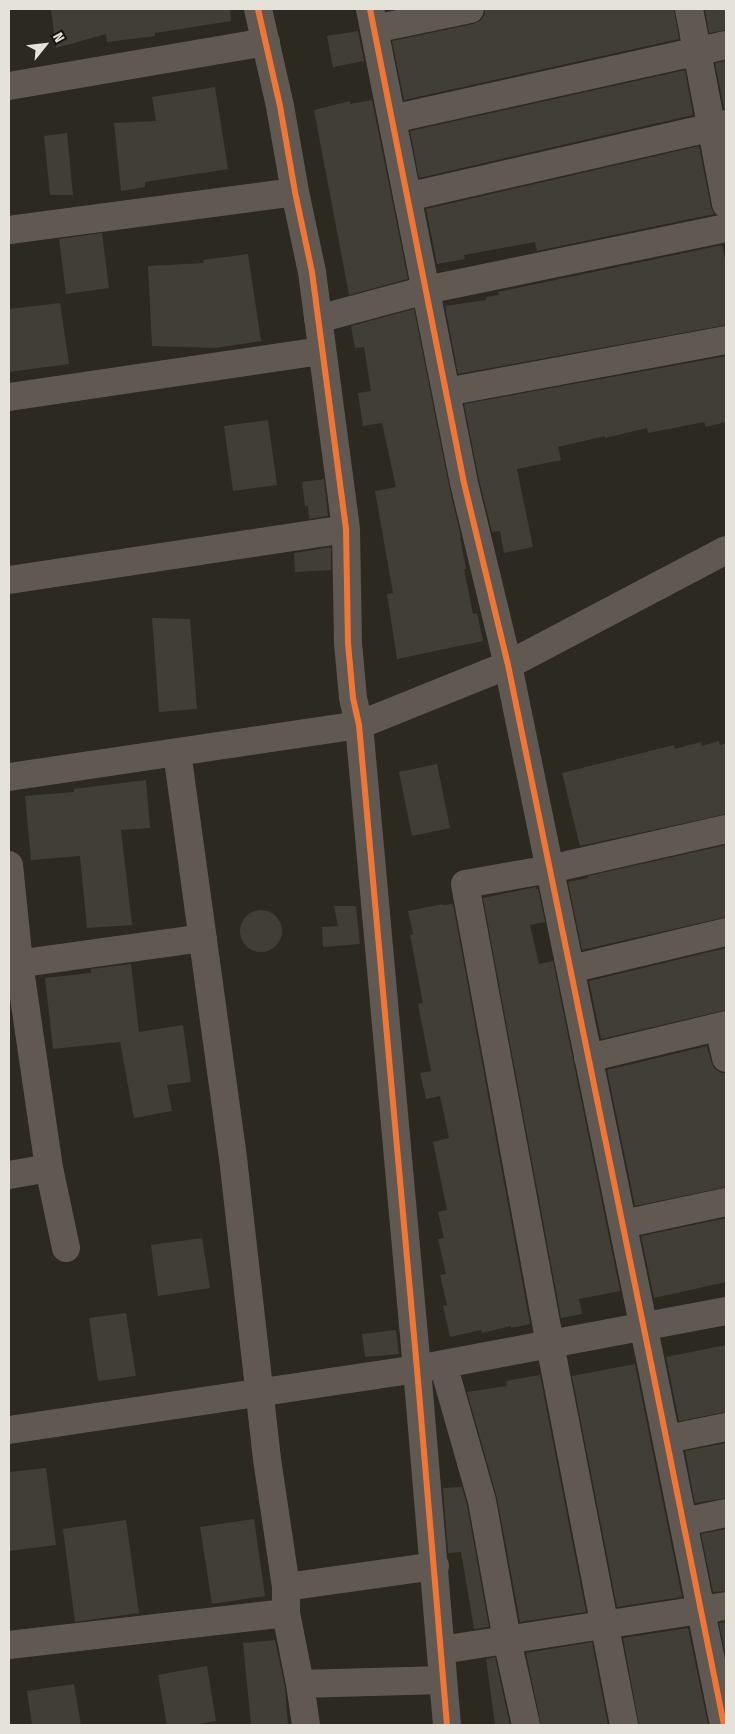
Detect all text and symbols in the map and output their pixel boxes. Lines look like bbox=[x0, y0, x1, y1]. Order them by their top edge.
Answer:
north arrow bbox=[20, 20, 70, 70]
text: N bbox=[49, 30, 68, 45]

